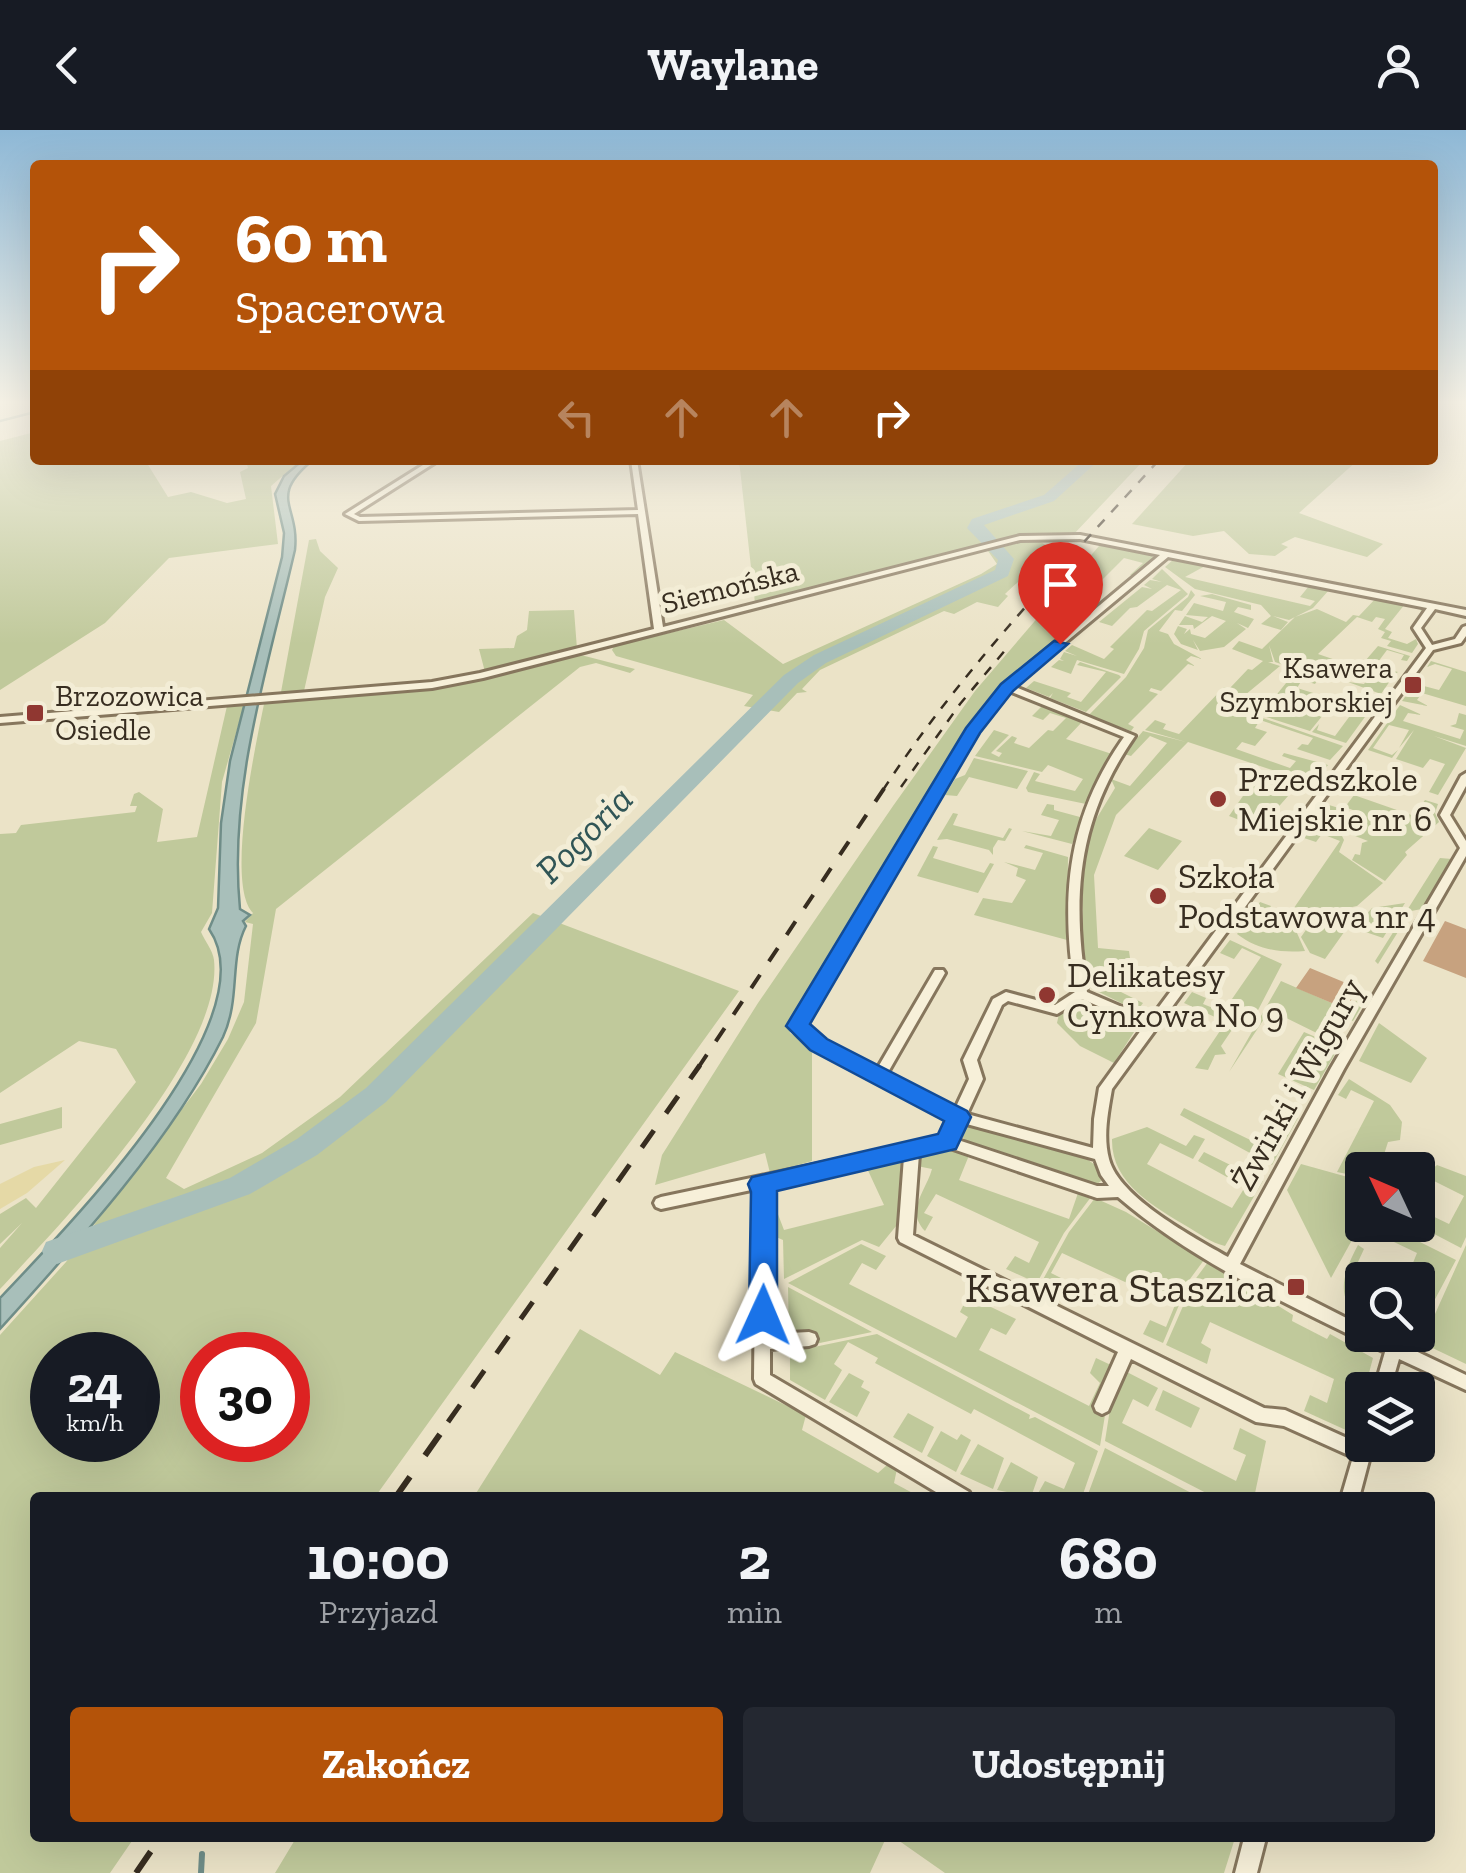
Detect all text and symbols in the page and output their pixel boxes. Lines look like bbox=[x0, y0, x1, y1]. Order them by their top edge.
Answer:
icon: back bbox=[40, 38, 95, 93]
text: Waylane bbox=[647, 38, 819, 92]
icon: person bbox=[1371, 38, 1426, 93]
text: 60 m bbox=[235, 196, 387, 280]
icon: right bbox=[70, 200, 200, 330]
text: Spacerowa bbox=[235, 281, 445, 335]
icon: left bbox=[549, 390, 604, 445]
icon: ahead bbox=[654, 390, 709, 445]
icon: ahead bbox=[759, 390, 814, 445]
icon: right bbox=[864, 390, 919, 445]
pin bbox=[1018, 542, 1103, 645]
street label: Siemońska bbox=[658, 553, 802, 621]
icon: arrive bbox=[1033, 557, 1088, 612]
place label: Ksawera Szymborskiej bbox=[1219, 650, 1393, 720]
marker: Ksawera Szymborskiej bbox=[1402, 674, 1424, 696]
place label: Brzozowica Osiedle bbox=[55, 678, 204, 748]
marker: Brzozowica Osiedle bbox=[24, 702, 46, 724]
place label: Przedszkole Miejskie nr 6 bbox=[1238, 758, 1432, 840]
water label: Pogoria bbox=[526, 776, 642, 892]
marker: Przedszkole Miejskie nr 6 bbox=[1207, 788, 1229, 810]
place label: Szkoła Podstawowa nr 4 bbox=[1178, 855, 1436, 937]
marker: Szkoła Podstawowa nr 4 bbox=[1147, 885, 1169, 907]
place label: Delikatesy Cynkowa No 9 bbox=[1067, 954, 1284, 1036]
street label: Żwirki i Wigury bbox=[1221, 970, 1373, 1197]
marker: Delikatesy Cynkowa No 9 bbox=[1036, 984, 1058, 1006]
north arrow bbox=[1345, 1152, 1435, 1242]
map controls bbox=[1345, 1152, 1435, 1462]
place label: Ksawera Staszica bbox=[965, 1262, 1276, 1313]
button: search bbox=[1345, 1262, 1435, 1352]
position arrow bbox=[711, 1263, 815, 1367]
marker: Ksawera Staszica bbox=[1285, 1276, 1307, 1298]
speed limit sign: 30 bbox=[180, 1332, 310, 1462]
text: 24 bbox=[67, 1355, 123, 1415]
button: layers bbox=[1345, 1372, 1435, 1462]
text: km/h bbox=[66, 1407, 124, 1437]
text: 10:00 bbox=[307, 1522, 450, 1594]
text: 2 bbox=[738, 1522, 770, 1594]
text: 680 bbox=[1059, 1522, 1158, 1594]
text: Przyjazd bbox=[319, 1593, 438, 1631]
text: min bbox=[727, 1593, 782, 1631]
text: m bbox=[1095, 1593, 1122, 1631]
button: Zakończ bbox=[70, 1707, 723, 1822]
button: Udostępnij bbox=[743, 1707, 1395, 1822]

